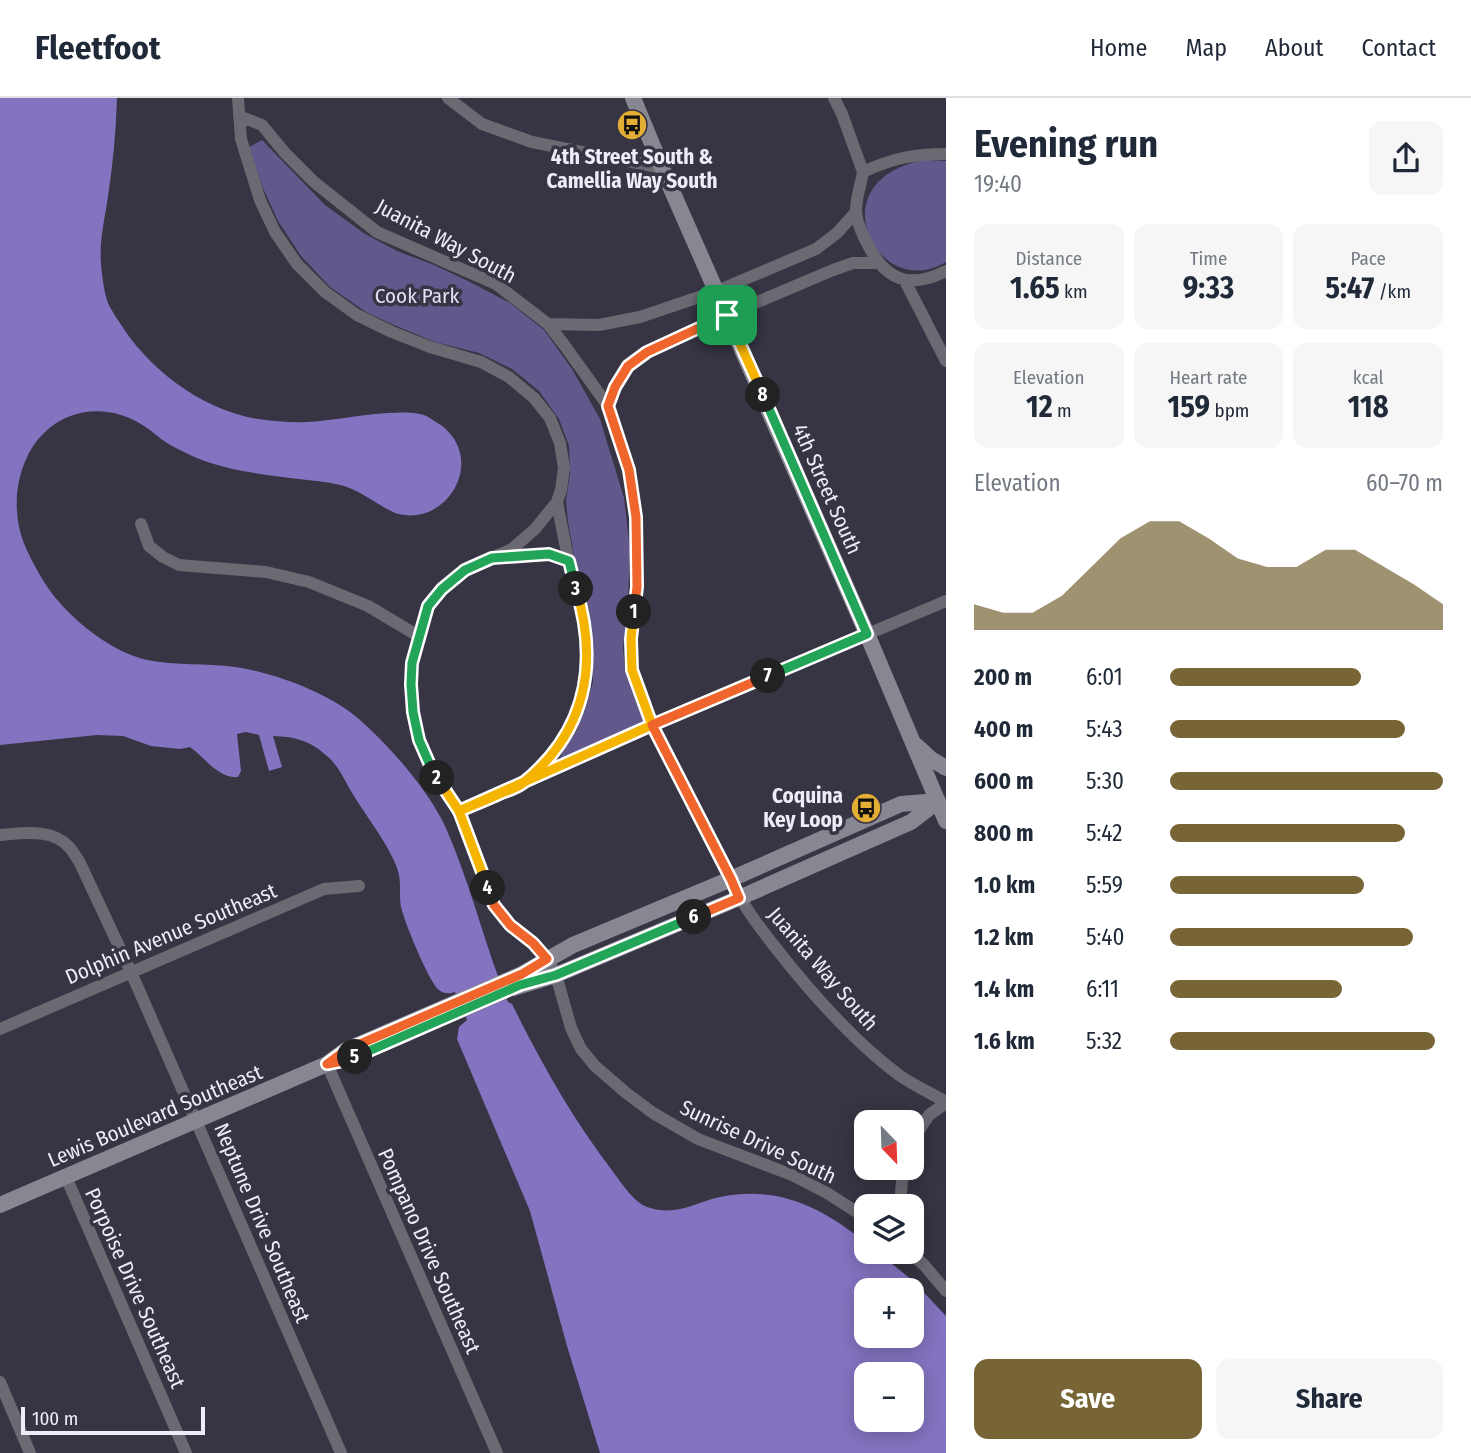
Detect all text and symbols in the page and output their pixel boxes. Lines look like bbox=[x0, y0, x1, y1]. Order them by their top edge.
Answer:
text: Fleetfoot bbox=[35, 28, 161, 68]
text: Home bbox=[1090, 34, 1147, 62]
text: Map bbox=[1185, 34, 1227, 62]
text: About bbox=[1265, 34, 1323, 62]
text: Contact bbox=[1361, 34, 1436, 62]
bus stop icon: 4th Street South & Camellia Way South bbox=[615, 108, 649, 142]
text: Evening run bbox=[974, 121, 1158, 167]
button: share bbox=[1369, 121, 1443, 195]
place label: 4th Street South & Camellia Way South bbox=[546, 144, 718, 194]
text: 19:40 bbox=[974, 170, 1022, 198]
street label: Juanita Way South bbox=[371, 193, 521, 289]
text: Distance bbox=[1016, 247, 1082, 270]
text: Time bbox=[1190, 247, 1227, 270]
text: Pace bbox=[1350, 247, 1386, 270]
text: 1.65 bbox=[1010, 270, 1060, 306]
text: 9:33 bbox=[1183, 270, 1234, 306]
text: 5:47 bbox=[1325, 270, 1374, 306]
text: km bbox=[1060, 280, 1088, 303]
text: /km bbox=[1374, 280, 1411, 303]
park label: Cook Park bbox=[375, 283, 459, 309]
pin bbox=[697, 285, 757, 345]
icon: arrive bbox=[708, 296, 746, 334]
text: Elevation bbox=[1013, 366, 1085, 389]
text: Heart rate bbox=[1169, 366, 1248, 389]
text: kcal bbox=[1353, 366, 1384, 389]
pin: 8 bbox=[746, 378, 780, 412]
text: 8 bbox=[757, 383, 768, 406]
text: 12 bbox=[1026, 389, 1053, 425]
text: 159 bbox=[1168, 389, 1210, 425]
text: 118 bbox=[1348, 389, 1389, 425]
text: m bbox=[1053, 399, 1072, 422]
text: bpm bbox=[1210, 399, 1249, 422]
street label: 4th Street South bbox=[787, 420, 867, 558]
text: Elevation bbox=[974, 469, 1061, 497]
text: 60–70 m bbox=[1366, 469, 1443, 497]
pin: 3 bbox=[558, 572, 594, 606]
text: 3 bbox=[571, 577, 580, 600]
pin: 1 bbox=[616, 594, 652, 630]
text: 1 bbox=[629, 600, 638, 623]
pin: 7 bbox=[750, 658, 786, 694]
text: 200 m bbox=[974, 663, 1032, 691]
text: 6:01 bbox=[1086, 663, 1123, 691]
text: 7 bbox=[763, 664, 772, 687]
text: 400 m bbox=[974, 715, 1033, 743]
text: 5:43 bbox=[1086, 715, 1123, 743]
pin: 2 bbox=[420, 760, 454, 796]
text: 2 bbox=[432, 766, 441, 789]
text: 600 m bbox=[974, 767, 1033, 795]
text: 5:30 bbox=[1086, 767, 1124, 795]
place label: Coquina Key Loop bbox=[763, 783, 843, 833]
bus stop icon: Coquina Key Loop bbox=[849, 791, 883, 825]
text: 800 m bbox=[974, 819, 1034, 847]
text: 5:42 bbox=[1086, 819, 1122, 847]
pin: 4 bbox=[470, 870, 505, 906]
text: 1.0 km bbox=[974, 871, 1035, 899]
text: 5:59 bbox=[1086, 871, 1123, 899]
text: 4 bbox=[483, 876, 492, 899]
street label: Dolphin Avenue Southeast bbox=[61, 878, 281, 990]
pin: 6 bbox=[676, 900, 712, 934]
street label: Juanita Way South bbox=[762, 902, 884, 1036]
text: 6 bbox=[689, 905, 698, 928]
text: 1.2 km bbox=[974, 923, 1034, 951]
text: 5:40 bbox=[1086, 923, 1124, 951]
text: 1.4 km bbox=[974, 975, 1034, 1003]
text: 6:11 bbox=[1086, 975, 1119, 1003]
text: 1.6 km bbox=[974, 1027, 1035, 1055]
text: 5:32 bbox=[1086, 1027, 1122, 1055]
pin: 5 bbox=[338, 1040, 372, 1074]
text: 5 bbox=[350, 1045, 359, 1068]
street label: Lewis Boulevard Southeast bbox=[44, 1059, 266, 1173]
street label: Sunrise Drive South bbox=[676, 1094, 840, 1190]
north arrow bbox=[854, 1110, 924, 1180]
map controls bbox=[854, 1110, 924, 1432]
street label: Neptune Drive Southeast bbox=[208, 1119, 316, 1327]
street label: Pompano Drive Southeast bbox=[372, 1144, 486, 1358]
street label: Porpoise Drive Southeast bbox=[79, 1184, 191, 1392]
button: layers bbox=[854, 1194, 924, 1264]
button: + bbox=[854, 1278, 924, 1348]
button: Save bbox=[974, 1359, 1202, 1439]
button: Share bbox=[1216, 1359, 1443, 1439]
button: − bbox=[854, 1362, 924, 1432]
scale bar bbox=[21, 1404, 205, 1436]
text: 100 m bbox=[32, 1407, 78, 1430]

